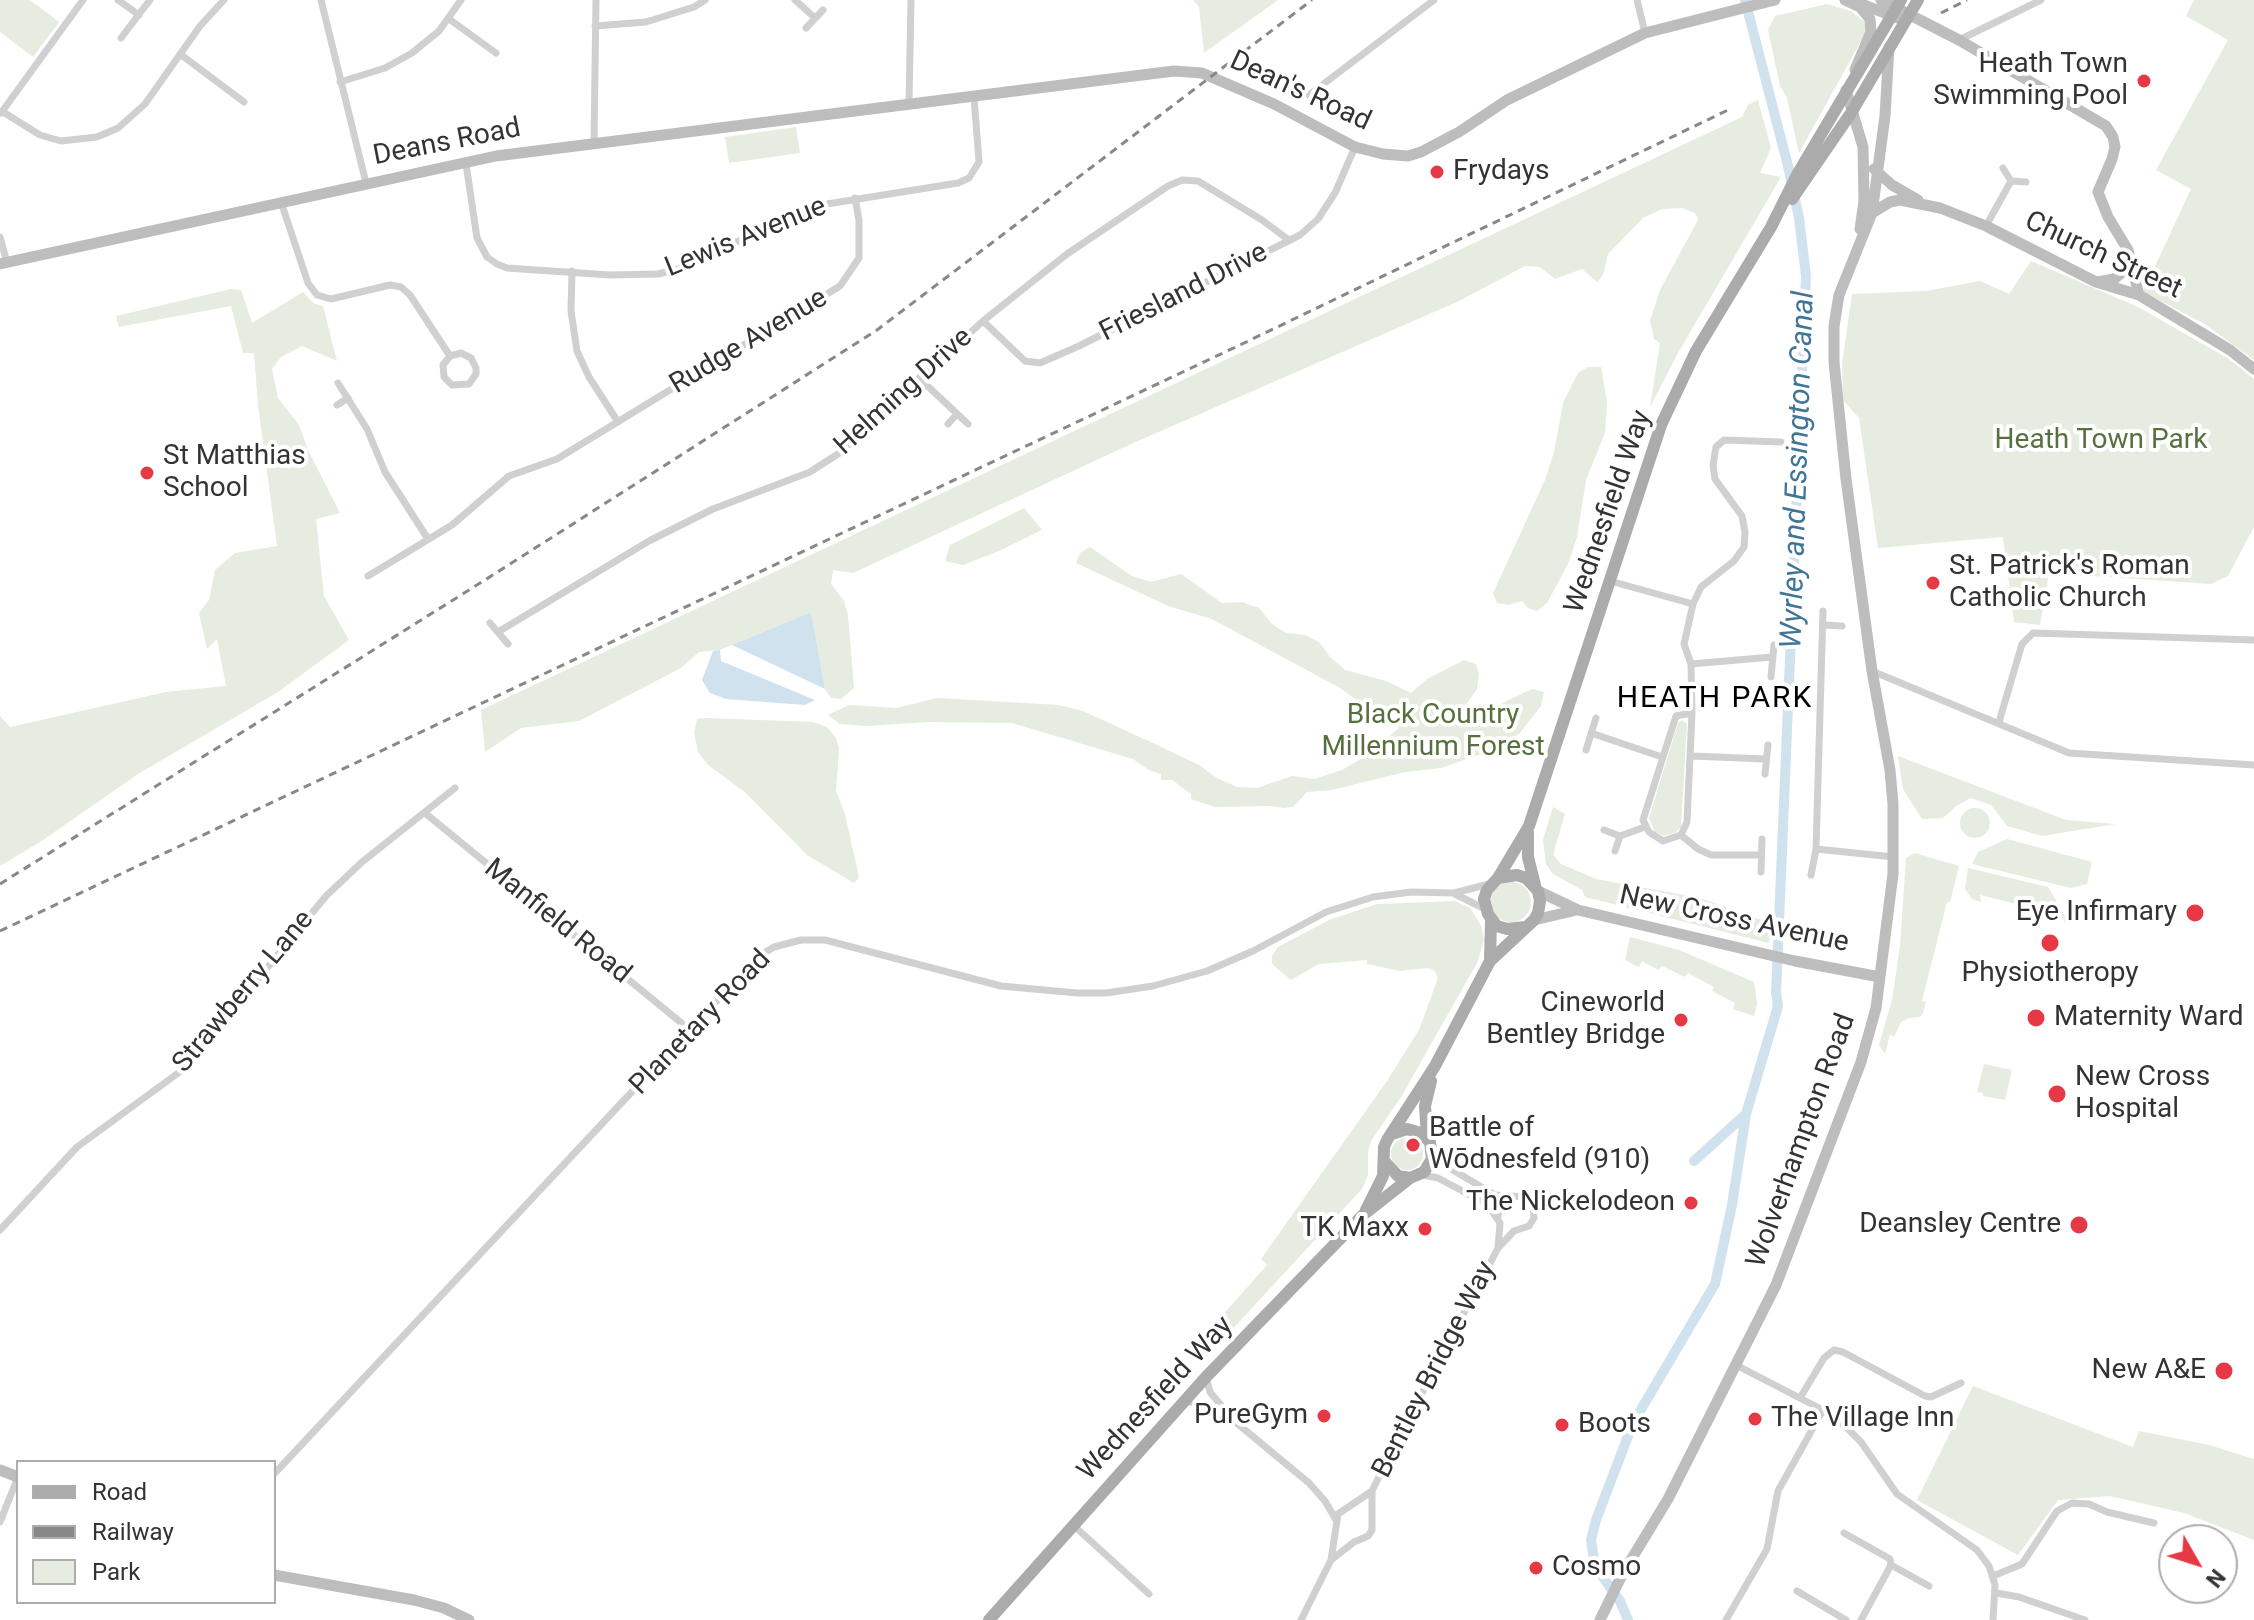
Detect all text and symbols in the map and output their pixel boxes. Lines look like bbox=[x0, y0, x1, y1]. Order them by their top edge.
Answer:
street label: Dean's Road bbox=[1224, 45, 1376, 139]
place label: Heath Town Swimming Pool bbox=[1933, 48, 2128, 114]
marker: Heath Town Swimming Pool bbox=[2135, 72, 2153, 90]
street label: Deans Road bbox=[370, 112, 524, 174]
place label: Frydays bbox=[1453, 155, 1549, 189]
marker: Frydays bbox=[1428, 163, 1446, 181]
street label: Lewis Avenue bbox=[661, 190, 831, 286]
street label: Church Street bbox=[2019, 205, 2187, 307]
street label: Friesland Drive bbox=[1094, 236, 1274, 350]
street label: Rudge Avenue bbox=[664, 282, 834, 402]
water label: Wyrley and Essington Canal bbox=[1775, 291, 1823, 649]
street label: Helming Drive bbox=[828, 321, 980, 463]
street label: Wednesfield Way bbox=[1559, 406, 1659, 618]
park label: Heath Town Park bbox=[1995, 424, 2207, 458]
place label: St Matthias School bbox=[163, 440, 306, 506]
marker: St Matthias School bbox=[138, 464, 156, 482]
place label: St. Patrick's Roman Catholic Church bbox=[1949, 550, 2190, 616]
marker: St. Patrick's Roman Catholic Church bbox=[1924, 574, 1942, 592]
district label: HEATH PARK bbox=[1617, 681, 1813, 717]
park label: Black Country Millennium Forest bbox=[1321, 699, 1545, 765]
street label: Manfield Road bbox=[477, 853, 637, 991]
street label: New Cross Avenue bbox=[1616, 879, 1852, 961]
place label: Eye Infirmary bbox=[2016, 896, 2177, 930]
marker: Eye Infirmary bbox=[2184, 902, 2206, 924]
street label: Strawberry Lane bbox=[166, 904, 322, 1080]
marker: Physiotheropy bbox=[2039, 932, 2061, 954]
street label: Planetary Road bbox=[623, 944, 779, 1102]
place label: Physiotheropy bbox=[1962, 957, 2138, 991]
place label: Cineworld Bentley Bridge bbox=[1486, 987, 1665, 1053]
place label: Maternity Ward bbox=[2054, 1001, 2243, 1035]
marker: Maternity Ward bbox=[2025, 1007, 2047, 1029]
street label: Wolverhampton Road bbox=[1740, 1010, 1864, 1272]
marker: Cineworld Bentley Bridge bbox=[1672, 1011, 1690, 1029]
place label: New Cross Hospital bbox=[2075, 1061, 2210, 1127]
marker: New Cross Hospital bbox=[2046, 1083, 2068, 1105]
place label: Battle of Wōdnesfeld (910) bbox=[1429, 1112, 1650, 1178]
marker: Battle of Wōdnesfeld (910) bbox=[1404, 1136, 1422, 1154]
place label: The Nickelodeon bbox=[1466, 1186, 1675, 1220]
marker: The Nickelodeon bbox=[1682, 1194, 1700, 1212]
place label: Deansley Centre bbox=[1859, 1208, 2061, 1242]
place label: TK Maxx bbox=[1300, 1212, 1409, 1246]
marker: Deansley Centre bbox=[2068, 1214, 2090, 1236]
marker: TK Maxx bbox=[1416, 1220, 1434, 1238]
street label: Bentley Bridge Way bbox=[1366, 1256, 1504, 1484]
street label: Wednesfield Way bbox=[1071, 1310, 1241, 1488]
place label: New A&E bbox=[2092, 1354, 2206, 1388]
marker: New A&E bbox=[2213, 1360, 2235, 1382]
place label: PureGym bbox=[1194, 1399, 1308, 1433]
place label: The Village Inn bbox=[1771, 1402, 1954, 1436]
marker: PureGym bbox=[1315, 1407, 1333, 1425]
place label: Boots bbox=[1578, 1408, 1651, 1442]
marker: The Village Inn bbox=[1746, 1410, 1764, 1428]
marker: Boots bbox=[1553, 1416, 1571, 1434]
legend bbox=[16, 1460, 276, 1604]
text: Road bbox=[92, 1478, 147, 1506]
text: Railway bbox=[92, 1518, 174, 1546]
north arrow bbox=[2158, 1524, 2238, 1604]
place label: Cosmo bbox=[1552, 1551, 1641, 1585]
text: Park bbox=[92, 1558, 140, 1586]
marker: Cosmo bbox=[1527, 1559, 1545, 1577]
text: N bbox=[2201, 1564, 2230, 1592]

